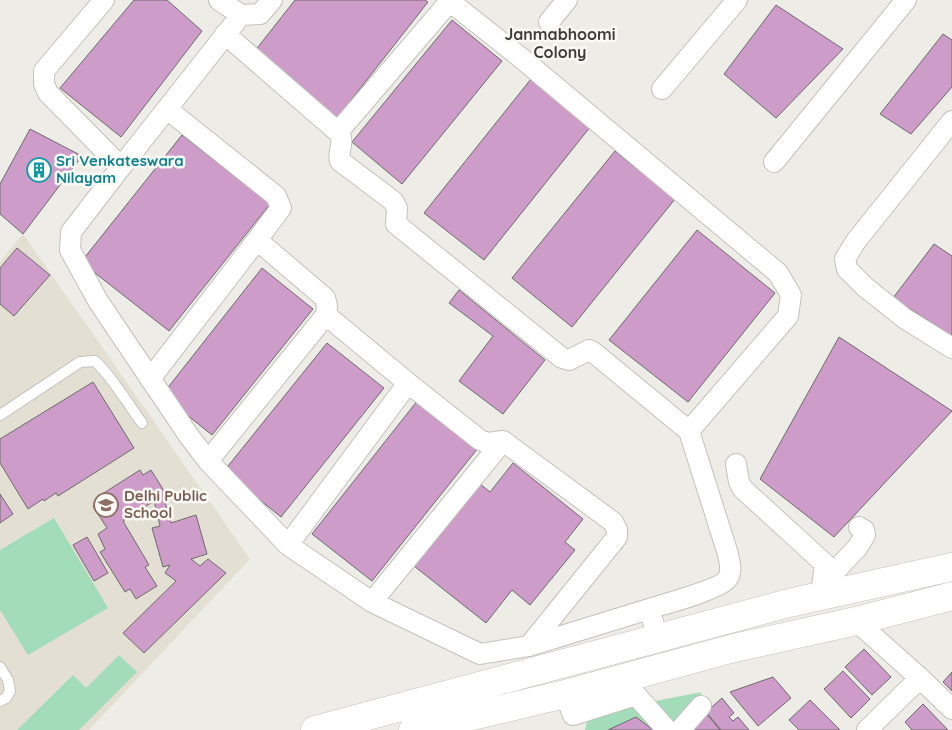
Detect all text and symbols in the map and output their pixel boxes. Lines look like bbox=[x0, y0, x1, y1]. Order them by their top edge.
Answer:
district label: Janmabhoomi Colony bbox=[504, 24, 616, 62]
place label: Sri Venkateswara Nilayam bbox=[56, 151, 184, 187]
building icon: Sri Venkateswara Nilayam bbox=[26, 157, 52, 183]
place label: Delhi Public School bbox=[124, 486, 207, 522]
school or university icon: Delhi Public School bbox=[93, 492, 119, 518]

